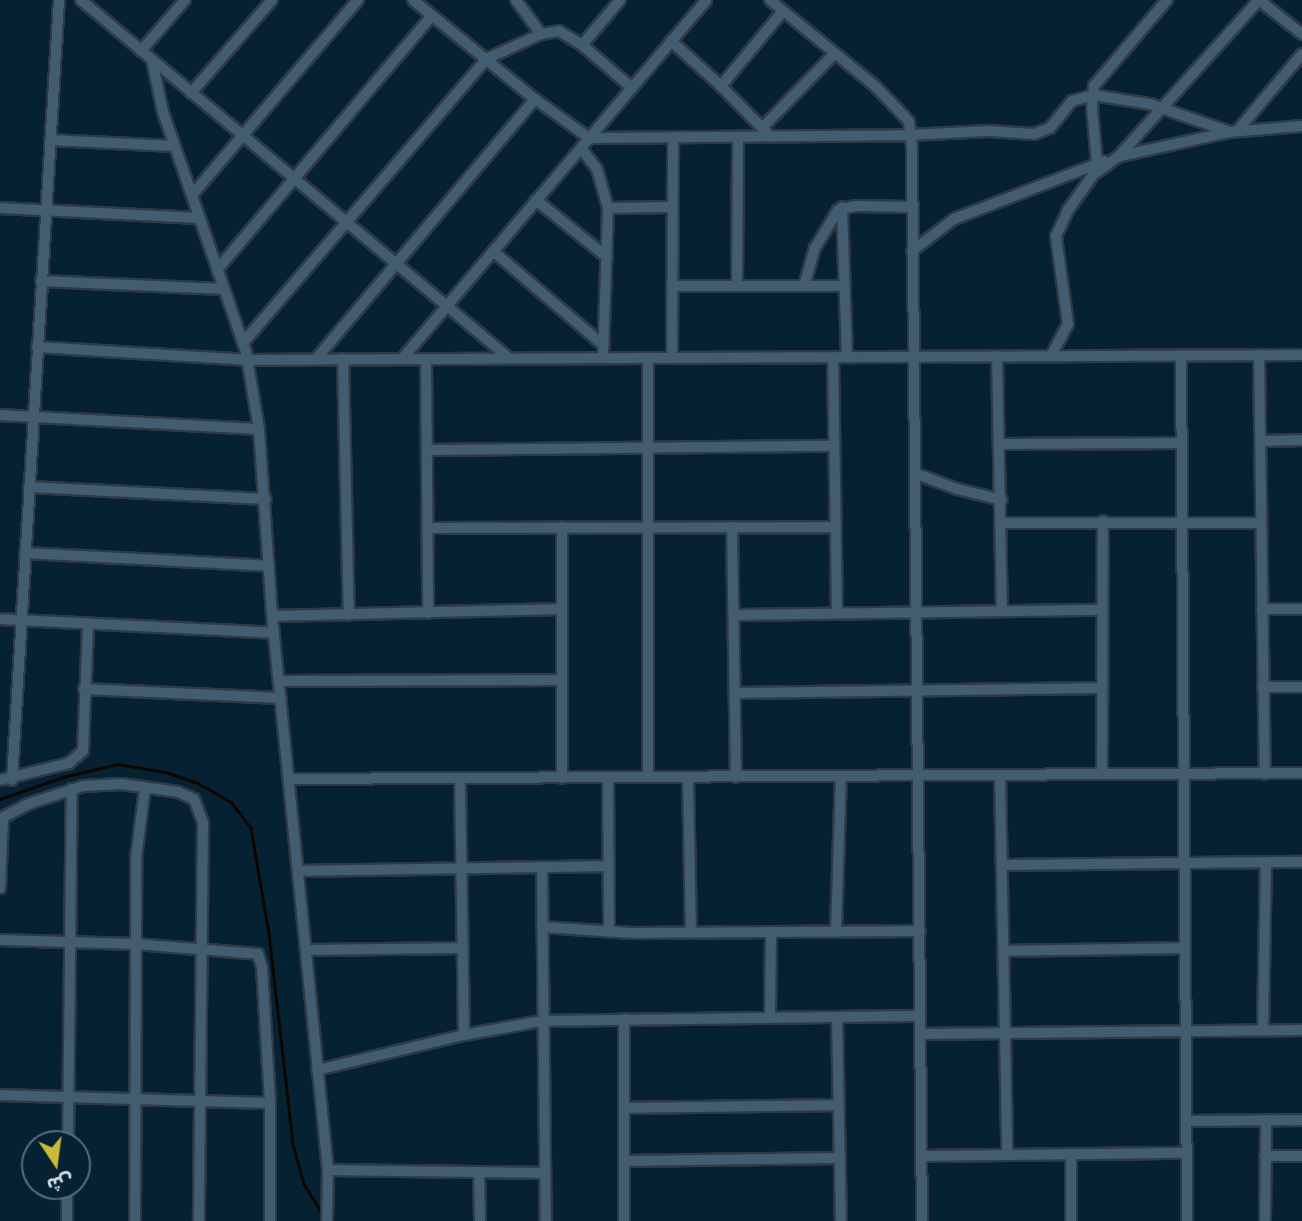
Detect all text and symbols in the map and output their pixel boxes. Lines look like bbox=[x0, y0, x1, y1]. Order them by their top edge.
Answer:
north arrow bbox=[21, 1130, 91, 1200]
text: ش bbox=[45, 1170, 75, 1197]

